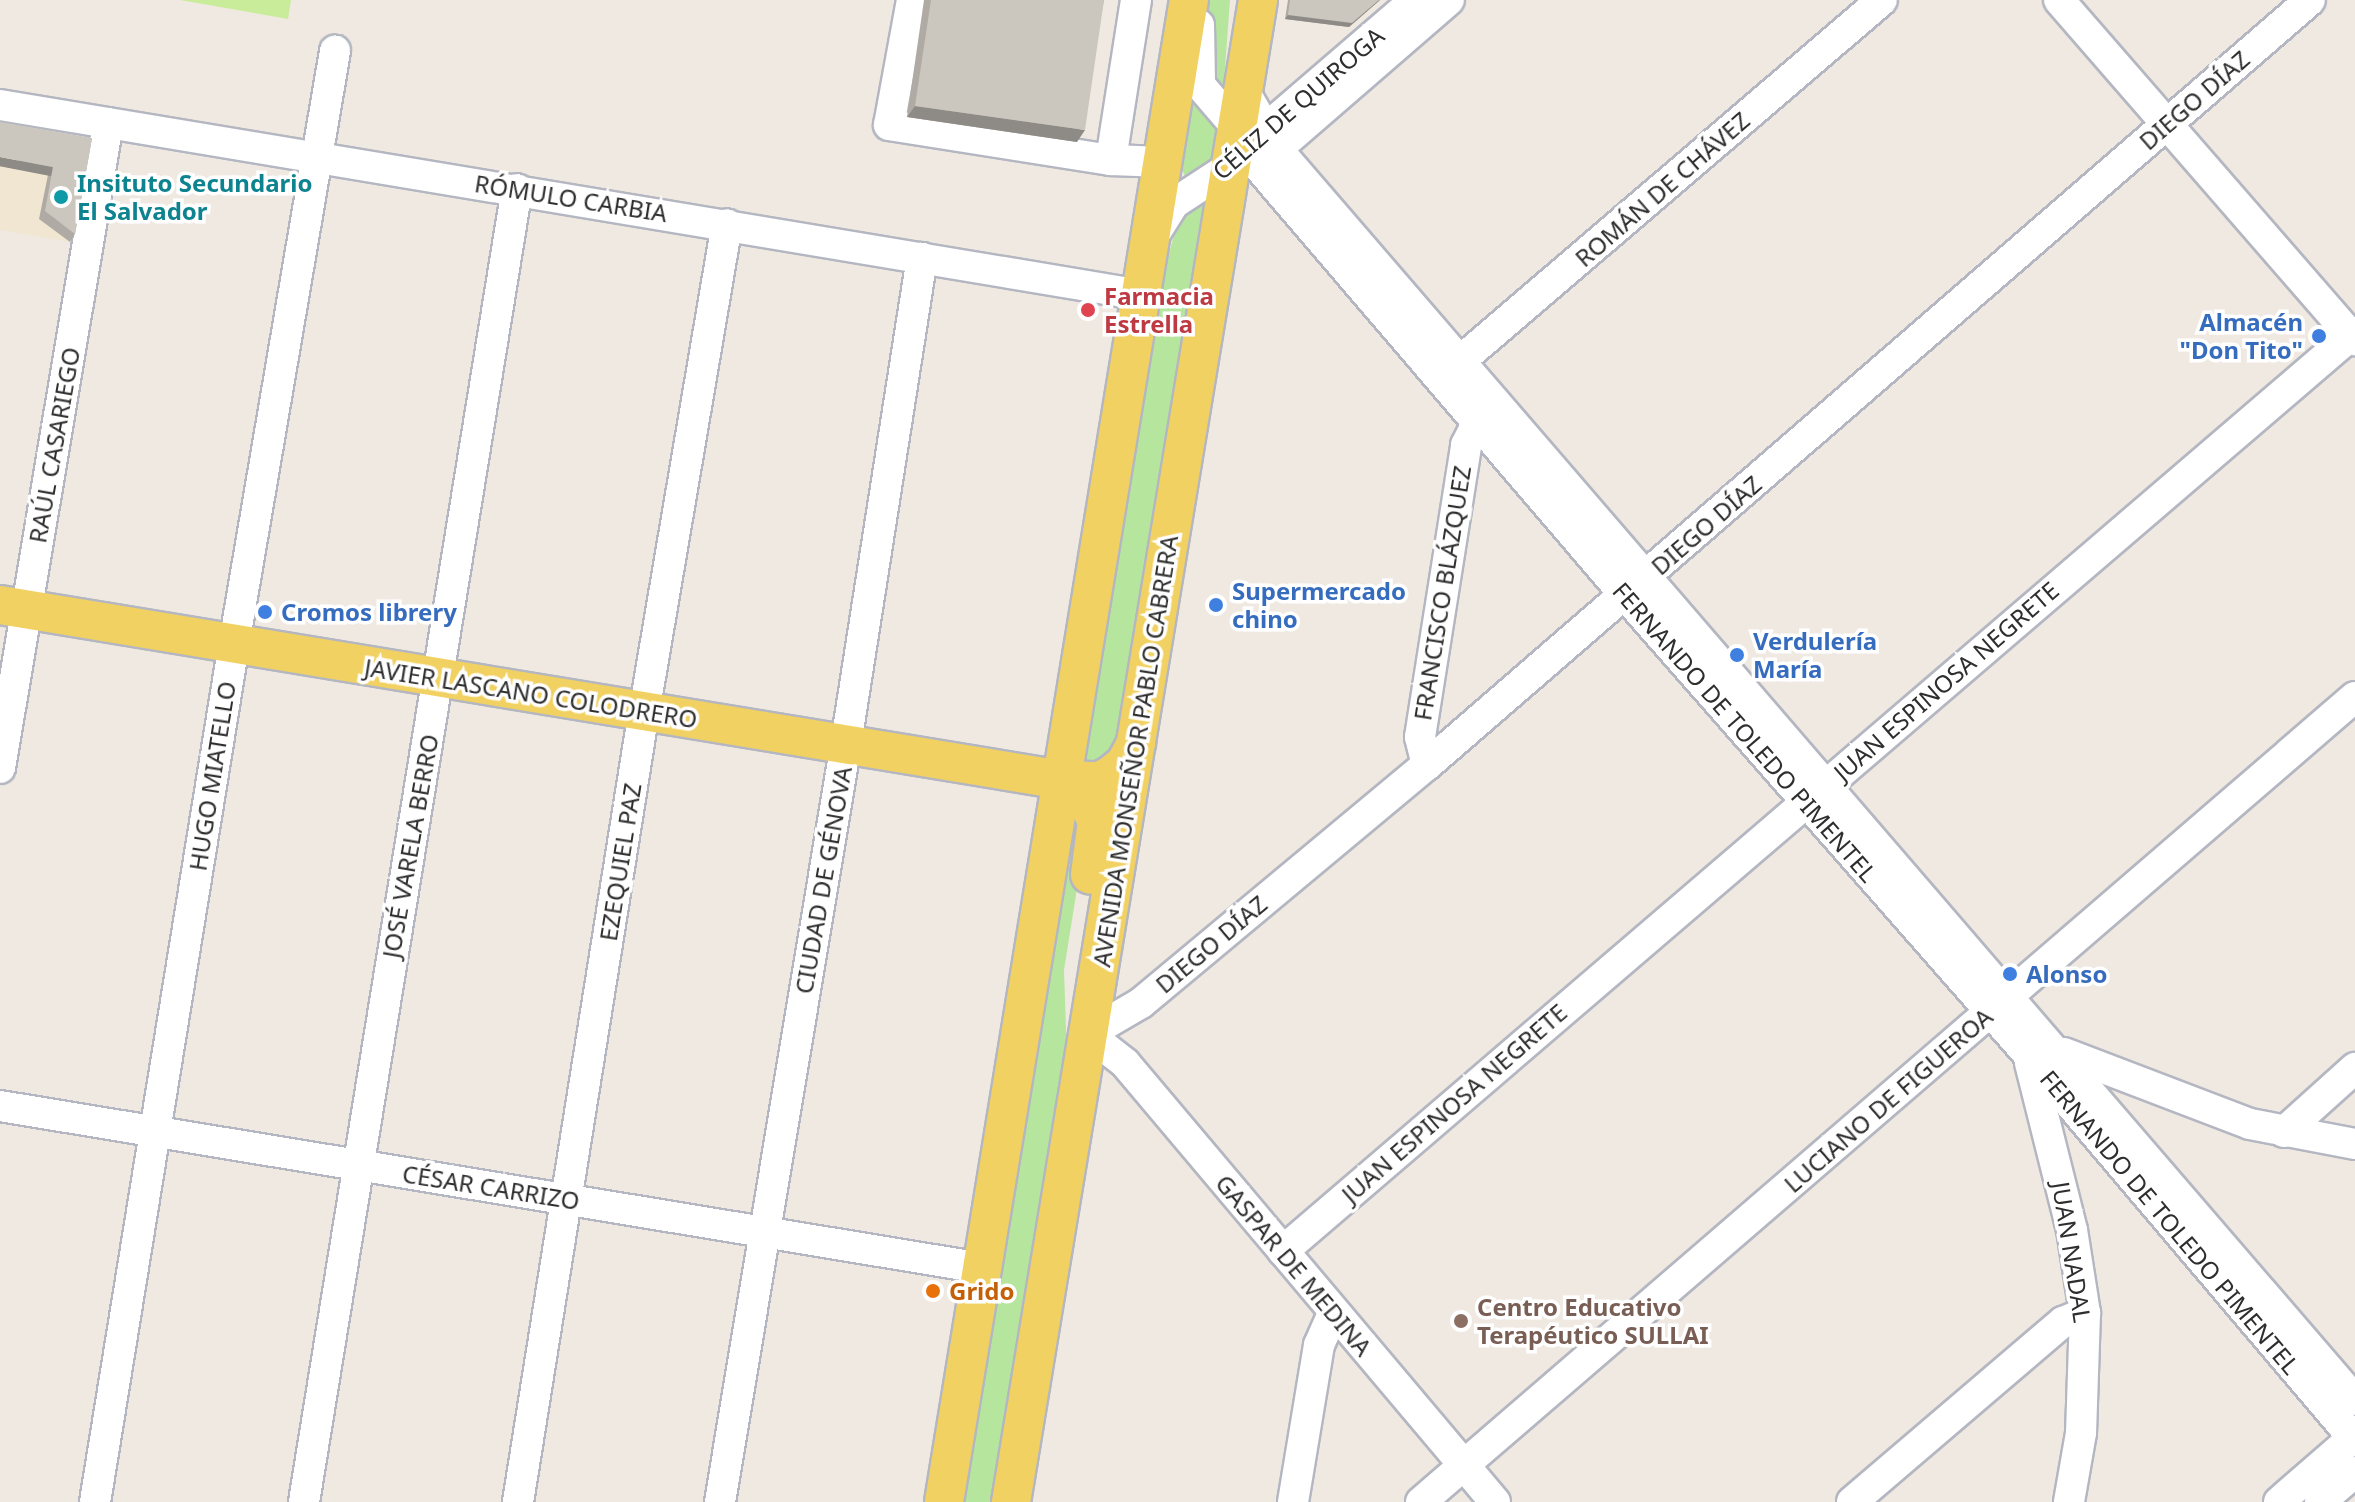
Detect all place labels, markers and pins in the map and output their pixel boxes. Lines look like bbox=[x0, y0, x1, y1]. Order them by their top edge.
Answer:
place label: Insituto Secundario El Salvador bbox=[77, 169, 312, 225]
marker: Insituto Secundario El Salvador bbox=[52, 188, 70, 206]
place label: Farmacia Estrella bbox=[1104, 282, 1214, 338]
marker: Farmacia Estrella bbox=[1079, 301, 1097, 319]
place label: Almacén "Don Tito" bbox=[2179, 308, 2303, 364]
marker: Almacén "Don Tito" bbox=[2310, 327, 2328, 345]
place label: Supermercado chino bbox=[1232, 577, 1406, 633]
marker: Supermercado chino bbox=[1207, 596, 1225, 614]
place label: Cromos librery bbox=[281, 598, 457, 626]
marker: Cromos librery bbox=[256, 603, 274, 621]
place label: Verdulería María bbox=[1753, 627, 1877, 683]
marker: Verdulería María bbox=[1728, 646, 1746, 664]
place label: Alonso bbox=[2026, 960, 2107, 988]
marker: Alonso bbox=[2001, 965, 2019, 983]
place label: Grido bbox=[949, 1277, 1014, 1305]
marker: Grido bbox=[924, 1282, 942, 1300]
place label: Centro Educativo Terapéutico SULLAI bbox=[1477, 1293, 1709, 1349]
marker: Centro Educativo Terapéutico SULLAI bbox=[1452, 1312, 1470, 1330]

